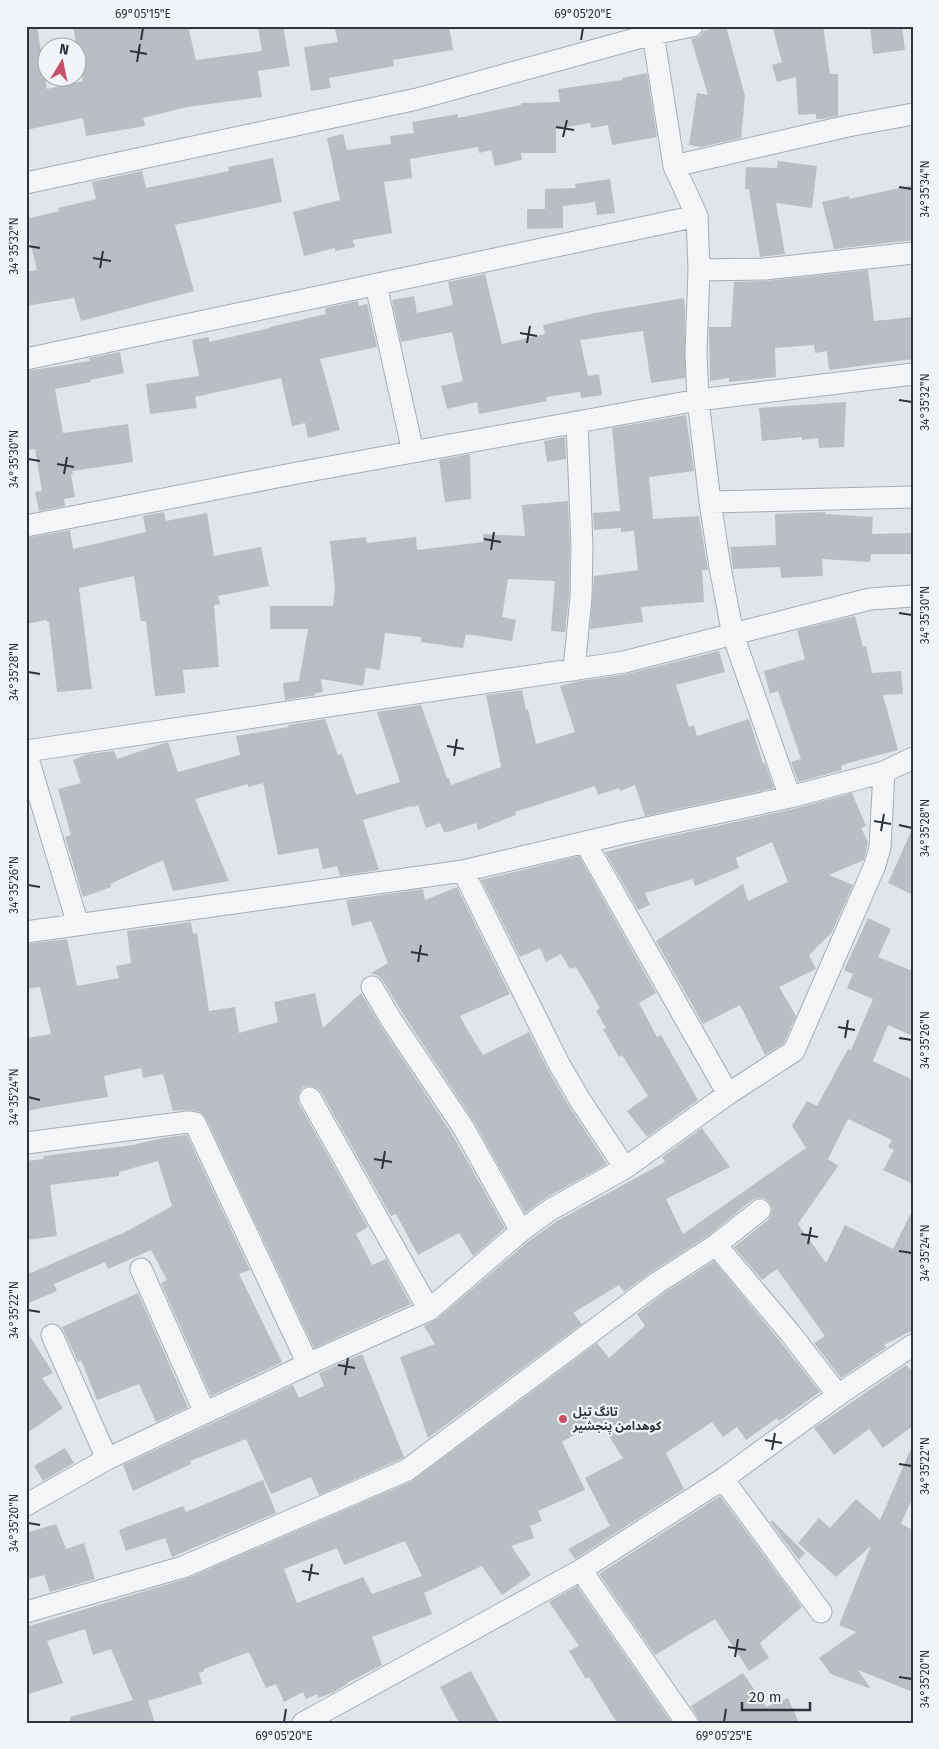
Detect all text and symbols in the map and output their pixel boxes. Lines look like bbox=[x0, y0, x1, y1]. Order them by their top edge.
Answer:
text: 69°05'15"E bbox=[115, 7, 171, 21]
text: 69°05'20"E bbox=[554, 7, 612, 21]
north arrow bbox=[38, 38, 88, 88]
text: N bbox=[58, 41, 70, 59]
text: 34°35'34"N bbox=[918, 160, 932, 218]
text: 34°35'32"N bbox=[7, 217, 21, 275]
text: 34°35'32"N bbox=[918, 373, 932, 431]
text: 34°35'30"N bbox=[7, 430, 21, 488]
text: 34°35'30"N bbox=[918, 586, 932, 644]
text: 34°35'28"N bbox=[7, 643, 21, 701]
text: 34°35'28"N bbox=[918, 799, 932, 857]
text: 34°35'26"N bbox=[7, 856, 21, 914]
text: 34°35'26"N bbox=[918, 1011, 932, 1069]
text: 34°35'24"N bbox=[7, 1068, 21, 1126]
text: 34°35'24"N bbox=[918, 1224, 932, 1282]
text: 34°35'22"N bbox=[7, 1281, 21, 1339]
place label: تانگ تیل کوهدامن پنجشیر bbox=[572, 1405, 662, 1435]
marker: تانگ تیل کوهدامن پنجشیر bbox=[557, 1413, 569, 1425]
text: 34°35'22"N bbox=[918, 1437, 932, 1495]
text: 34°35'20"N bbox=[7, 1494, 21, 1552]
text: 34°35'20"N bbox=[918, 1650, 932, 1708]
scale bar bbox=[742, 1679, 809, 1711]
text: 20 m bbox=[749, 1688, 782, 1706]
text: 69°05'20"E bbox=[255, 1729, 313, 1743]
text: 69°05'25"E bbox=[696, 1729, 752, 1743]

